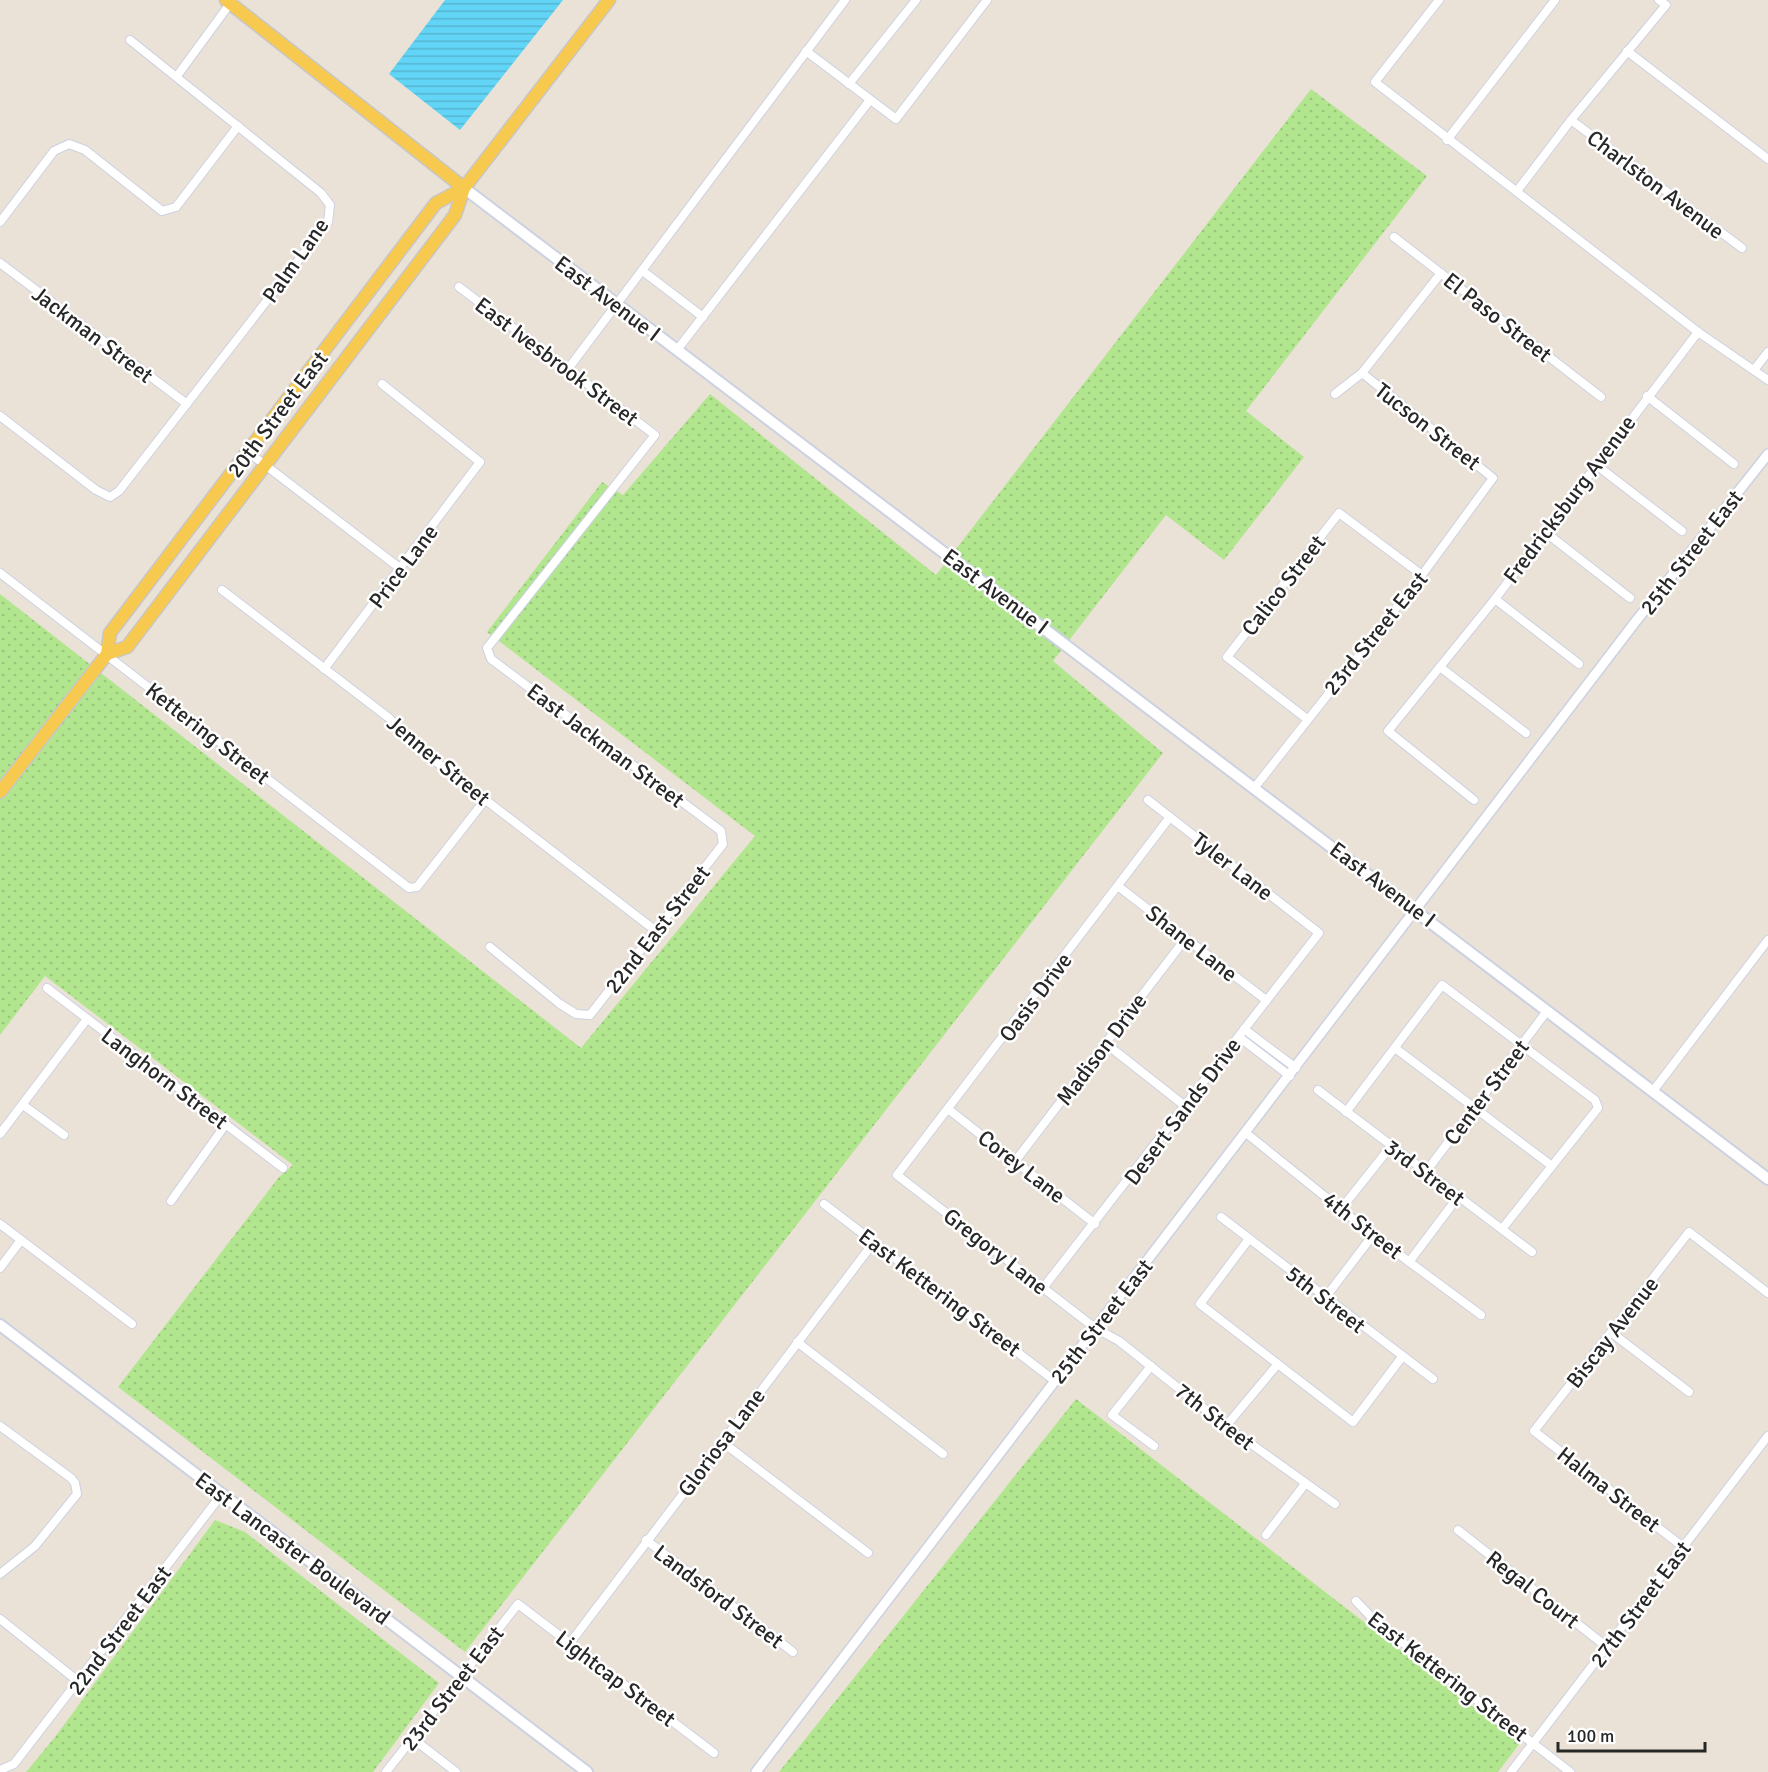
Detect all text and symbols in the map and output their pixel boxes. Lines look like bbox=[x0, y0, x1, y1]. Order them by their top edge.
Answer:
street label: Charlston Avenue bbox=[1582, 124, 1730, 245]
street label: Palm Lane bbox=[256, 213, 334, 308]
street label: East Avenue I bbox=[549, 250, 666, 347]
street label: El Paso Street bbox=[1438, 267, 1558, 368]
street label: Jackman Street bbox=[27, 280, 159, 389]
street label: East Ivesbrook Street bbox=[470, 291, 644, 432]
street label: 20th Street East bbox=[221, 346, 334, 483]
street label: Tucson Street bbox=[1370, 377, 1486, 476]
street label: Fredricksburg Avenue bbox=[1497, 410, 1641, 589]
street label: 25th Street East bbox=[1634, 484, 1749, 620]
street label: Price Lane bbox=[363, 519, 444, 614]
street label: Calico Street bbox=[1236, 529, 1331, 641]
street label: East Avenue I bbox=[937, 543, 1054, 640]
street label: 23rd Street East bbox=[1317, 566, 1434, 701]
street label: Kettering Street bbox=[140, 677, 275, 790]
street label: East Jackman Street bbox=[522, 677, 690, 814]
street label: Jenner Street bbox=[382, 709, 496, 811]
street label: Tyler Lane bbox=[1187, 826, 1278, 906]
street label: East Avenue I bbox=[1324, 836, 1441, 933]
street label: 22nd East Street bbox=[599, 860, 716, 999]
street label: Shane Lane bbox=[1141, 899, 1243, 987]
street label: Oasis Drive bbox=[993, 947, 1078, 1047]
street label: Madison Drive bbox=[1050, 988, 1152, 1111]
street label: Langhorn Street bbox=[96, 1022, 234, 1135]
street label: Desert Sands Drive bbox=[1118, 1032, 1247, 1190]
street label: Center Street bbox=[1438, 1034, 1535, 1150]
street label: Corey Lane bbox=[973, 1124, 1071, 1209]
street label: 3rd Street bbox=[1379, 1133, 1470, 1212]
street label: 4th Street bbox=[1317, 1186, 1408, 1265]
street label: Gregory Lane bbox=[938, 1202, 1053, 1301]
street label: East Kettering Street bbox=[853, 1223, 1026, 1362]
street label: 25th Street East bbox=[1044, 1253, 1159, 1389]
street label: 5th Street bbox=[1280, 1260, 1371, 1339]
street label: Biscay Avenue bbox=[1560, 1271, 1664, 1393]
street label: 7th Street bbox=[1169, 1377, 1260, 1456]
street label: Gloriosa Lane bbox=[672, 1383, 771, 1502]
street label: Halma Street bbox=[1552, 1441, 1666, 1538]
street label: East Lancaster Boulevard bbox=[190, 1466, 395, 1631]
street label: 27th Street East bbox=[1584, 1536, 1697, 1673]
street label: Landsford Street bbox=[648, 1539, 789, 1654]
street label: Regal Court bbox=[1481, 1545, 1585, 1634]
street label: 22nd Street East bbox=[62, 1560, 177, 1700]
street label: East Kettering Street bbox=[1362, 1605, 1533, 1747]
street label: 23rd Street East bbox=[395, 1620, 510, 1756]
street label: Lightcap Street bbox=[550, 1624, 681, 1733]
scale bar bbox=[1558, 1715, 1705, 1753]
text: 100 m bbox=[1567, 1725, 1614, 1747]

